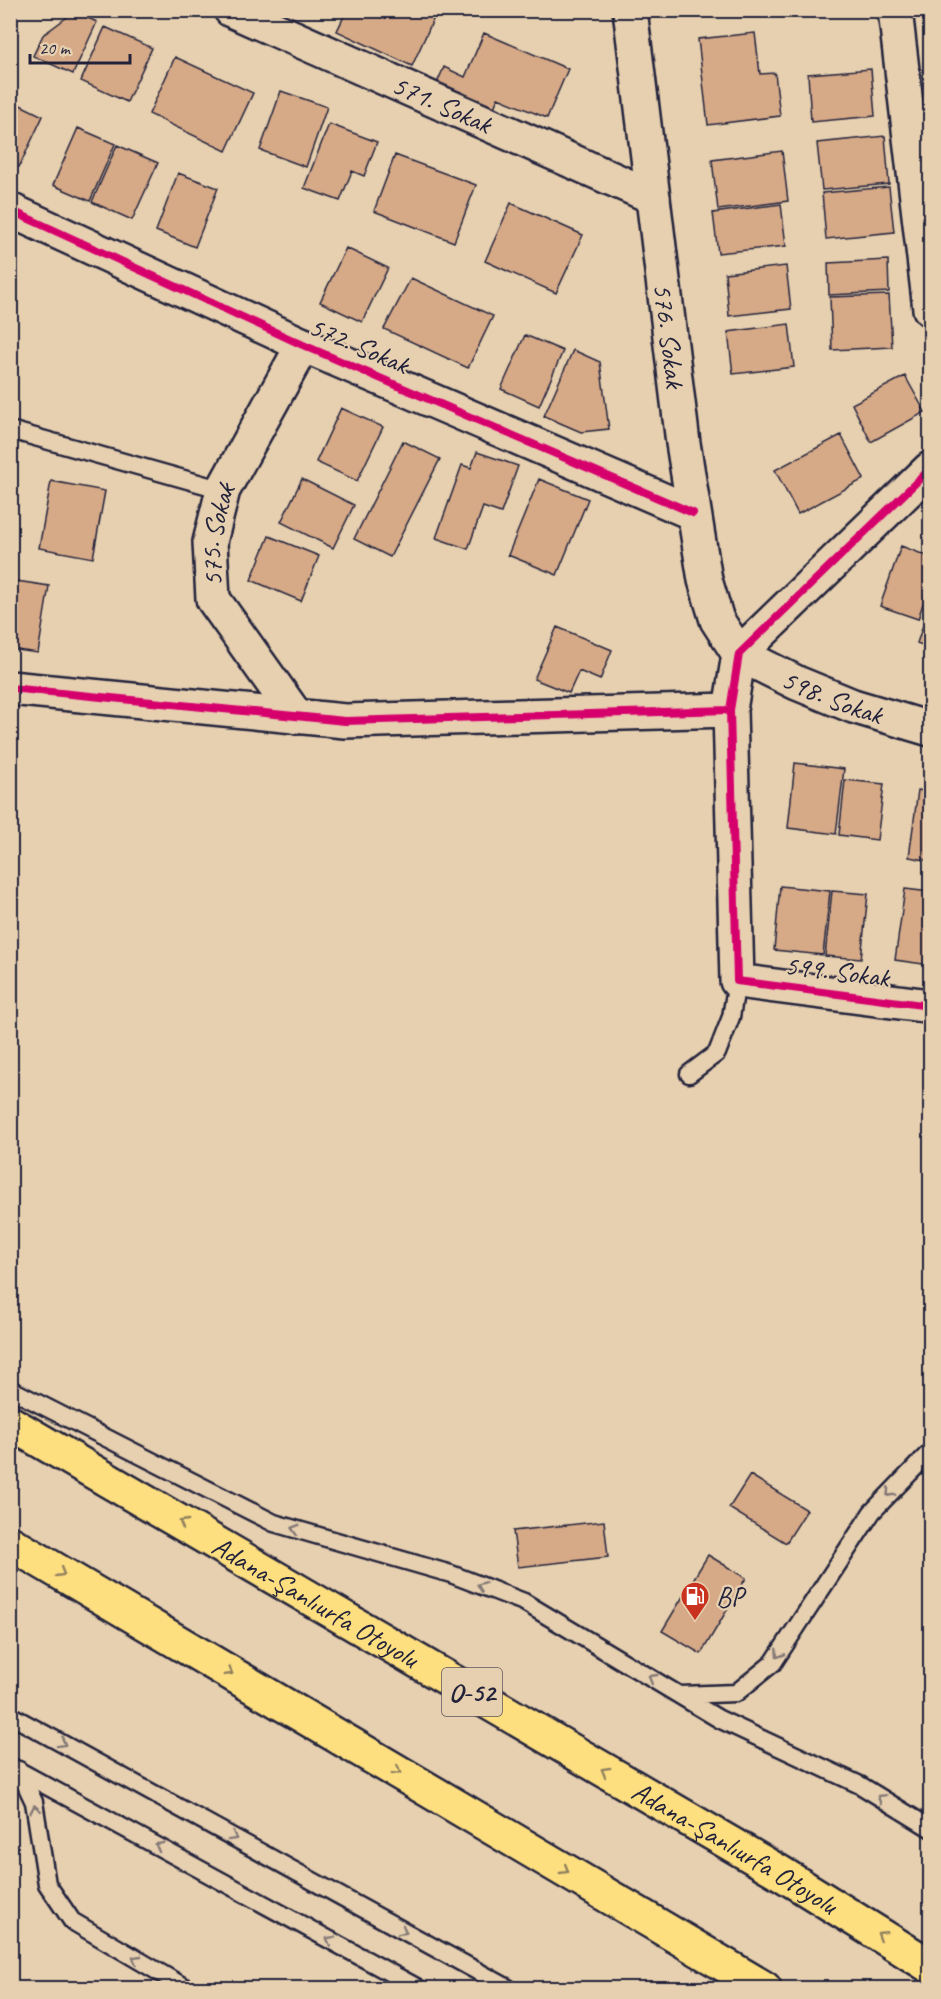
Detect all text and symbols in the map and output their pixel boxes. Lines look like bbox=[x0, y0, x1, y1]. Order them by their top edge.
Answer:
scale bar bbox=[30, 27, 130, 65]
text: 20 m bbox=[39, 37, 72, 59]
street label: 571. Sokak bbox=[387, 66, 499, 142]
street label: 576. Sokak bbox=[646, 281, 694, 392]
street label: 572. Sokak bbox=[304, 308, 416, 382]
street label: 575. Sokak bbox=[193, 474, 243, 587]
street label: 598. Sokak bbox=[776, 661, 888, 732]
street label: 599. Sokak bbox=[783, 947, 893, 995]
one-way arrow bbox=[886, 1486, 897, 1497]
one-way arrow bbox=[179, 1519, 189, 1531]
one-way arrow bbox=[290, 1524, 301, 1536]
street label: Adana-Şanlıurfa Otoyolu bbox=[206, 1528, 427, 1676]
one-way arrow bbox=[55, 1565, 65, 1577]
place label: BP bbox=[716, 1579, 747, 1614]
fuel station icon: BP bbox=[679, 1580, 711, 1622]
one-way arrow bbox=[477, 1581, 488, 1593]
one-way arrow bbox=[775, 1647, 786, 1658]
one-way arrow bbox=[223, 1664, 233, 1676]
road number: O-52 bbox=[442, 1668, 502, 1716]
one-way arrow bbox=[648, 1674, 658, 1686]
one-way arrow bbox=[56, 1736, 66, 1747]
one-way arrow bbox=[391, 1763, 401, 1775]
one-way arrow bbox=[601, 1766, 611, 1778]
street label: Adana-Şanlıurfa Otoyolu bbox=[626, 1773, 846, 1923]
one-way arrow bbox=[877, 1793, 887, 1805]
one-way arrow bbox=[29, 1804, 42, 1814]
one-way arrow bbox=[226, 1830, 237, 1841]
one-way arrow bbox=[154, 1842, 165, 1854]
one-way arrow bbox=[559, 1863, 569, 1874]
one-way arrow bbox=[397, 1924, 408, 1935]
one-way arrow bbox=[877, 1931, 887, 1943]
one-way arrow bbox=[325, 1936, 336, 1947]
one-way arrow bbox=[132, 1954, 142, 1966]

